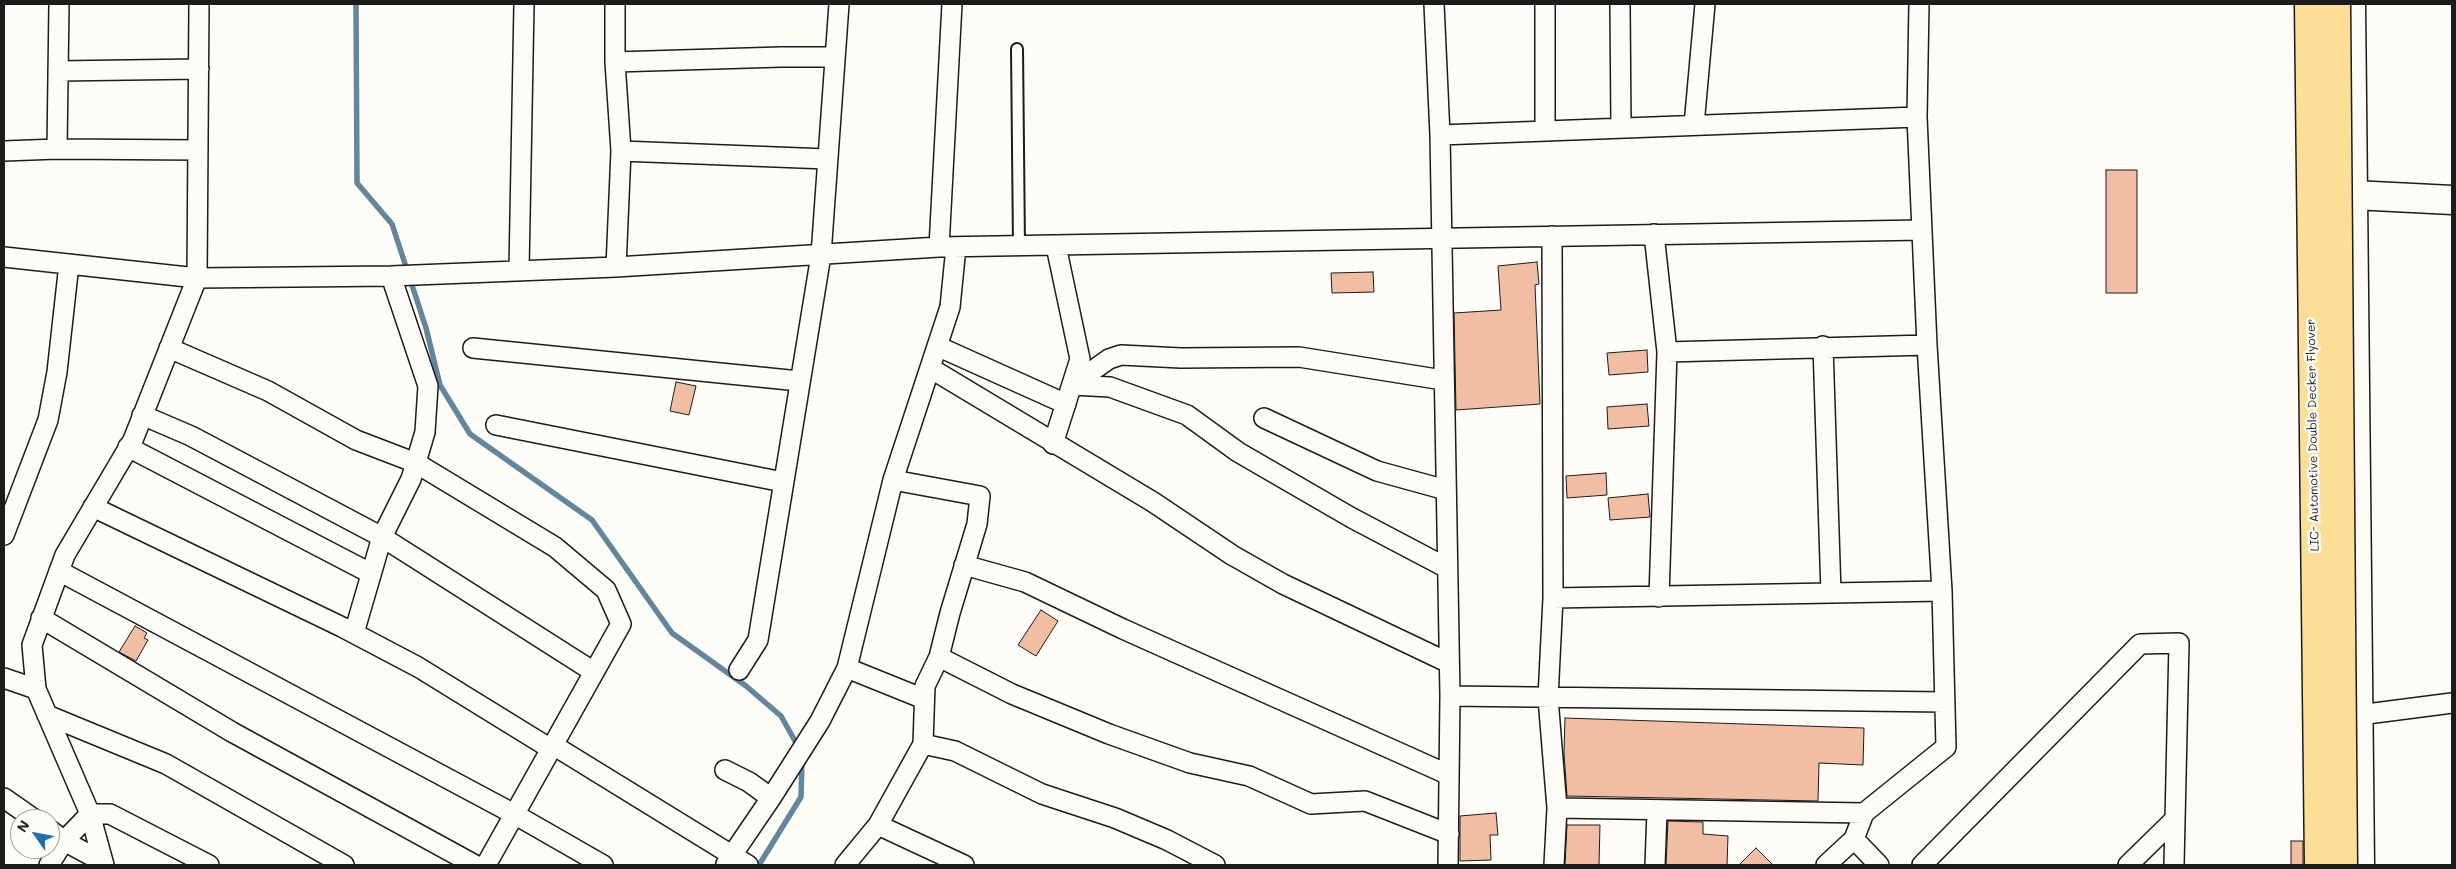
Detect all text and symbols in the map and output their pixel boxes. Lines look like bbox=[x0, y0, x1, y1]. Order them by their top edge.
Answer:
street label: LIC- Automotive Double Decker Flyover bbox=[2304, 319, 2322, 551]
north arrow bbox=[10, 809, 60, 859]
text: N bbox=[12, 816, 34, 836]

